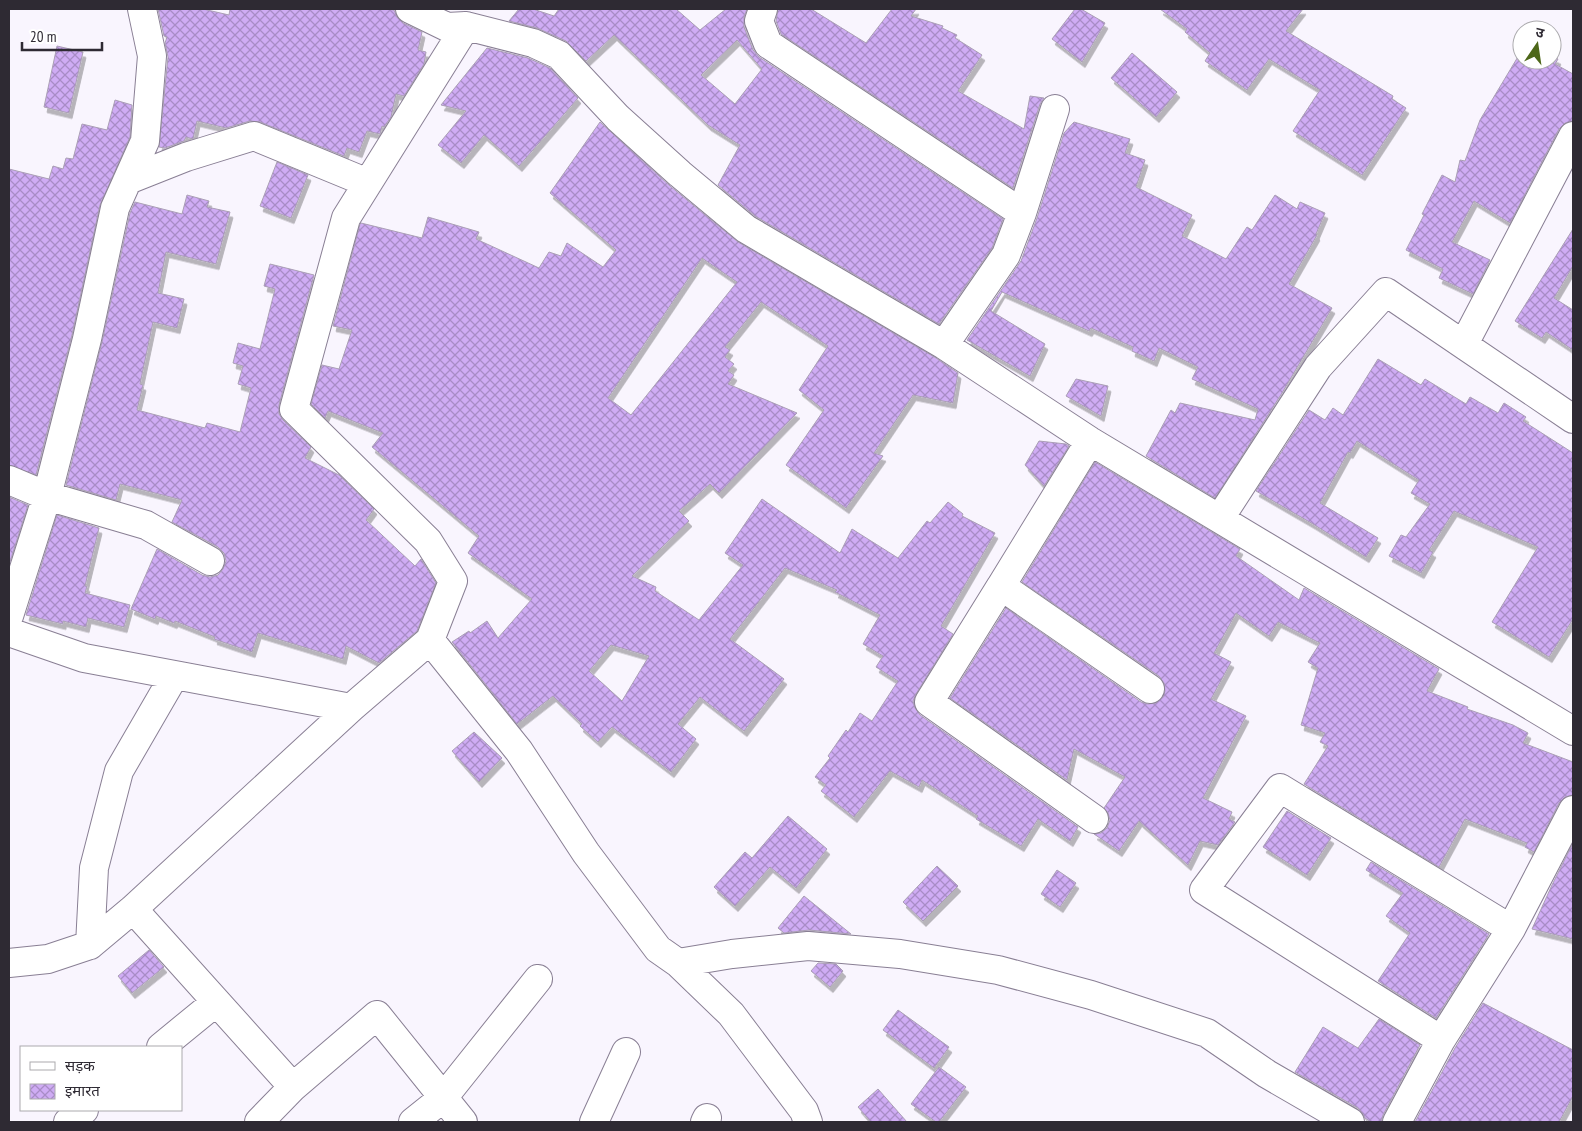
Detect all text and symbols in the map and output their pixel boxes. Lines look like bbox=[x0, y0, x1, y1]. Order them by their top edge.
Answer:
scale bar bbox=[22, 20, 102, 52]
north arrow bbox=[1512, 20, 1562, 70]
text: उ bbox=[1534, 23, 1547, 42]
text: 20 m bbox=[30, 27, 56, 46]
legend bbox=[20, 1046, 182, 1111]
text: सड़क bbox=[65, 1056, 95, 1075]
text: इमारत bbox=[65, 1081, 100, 1100]

